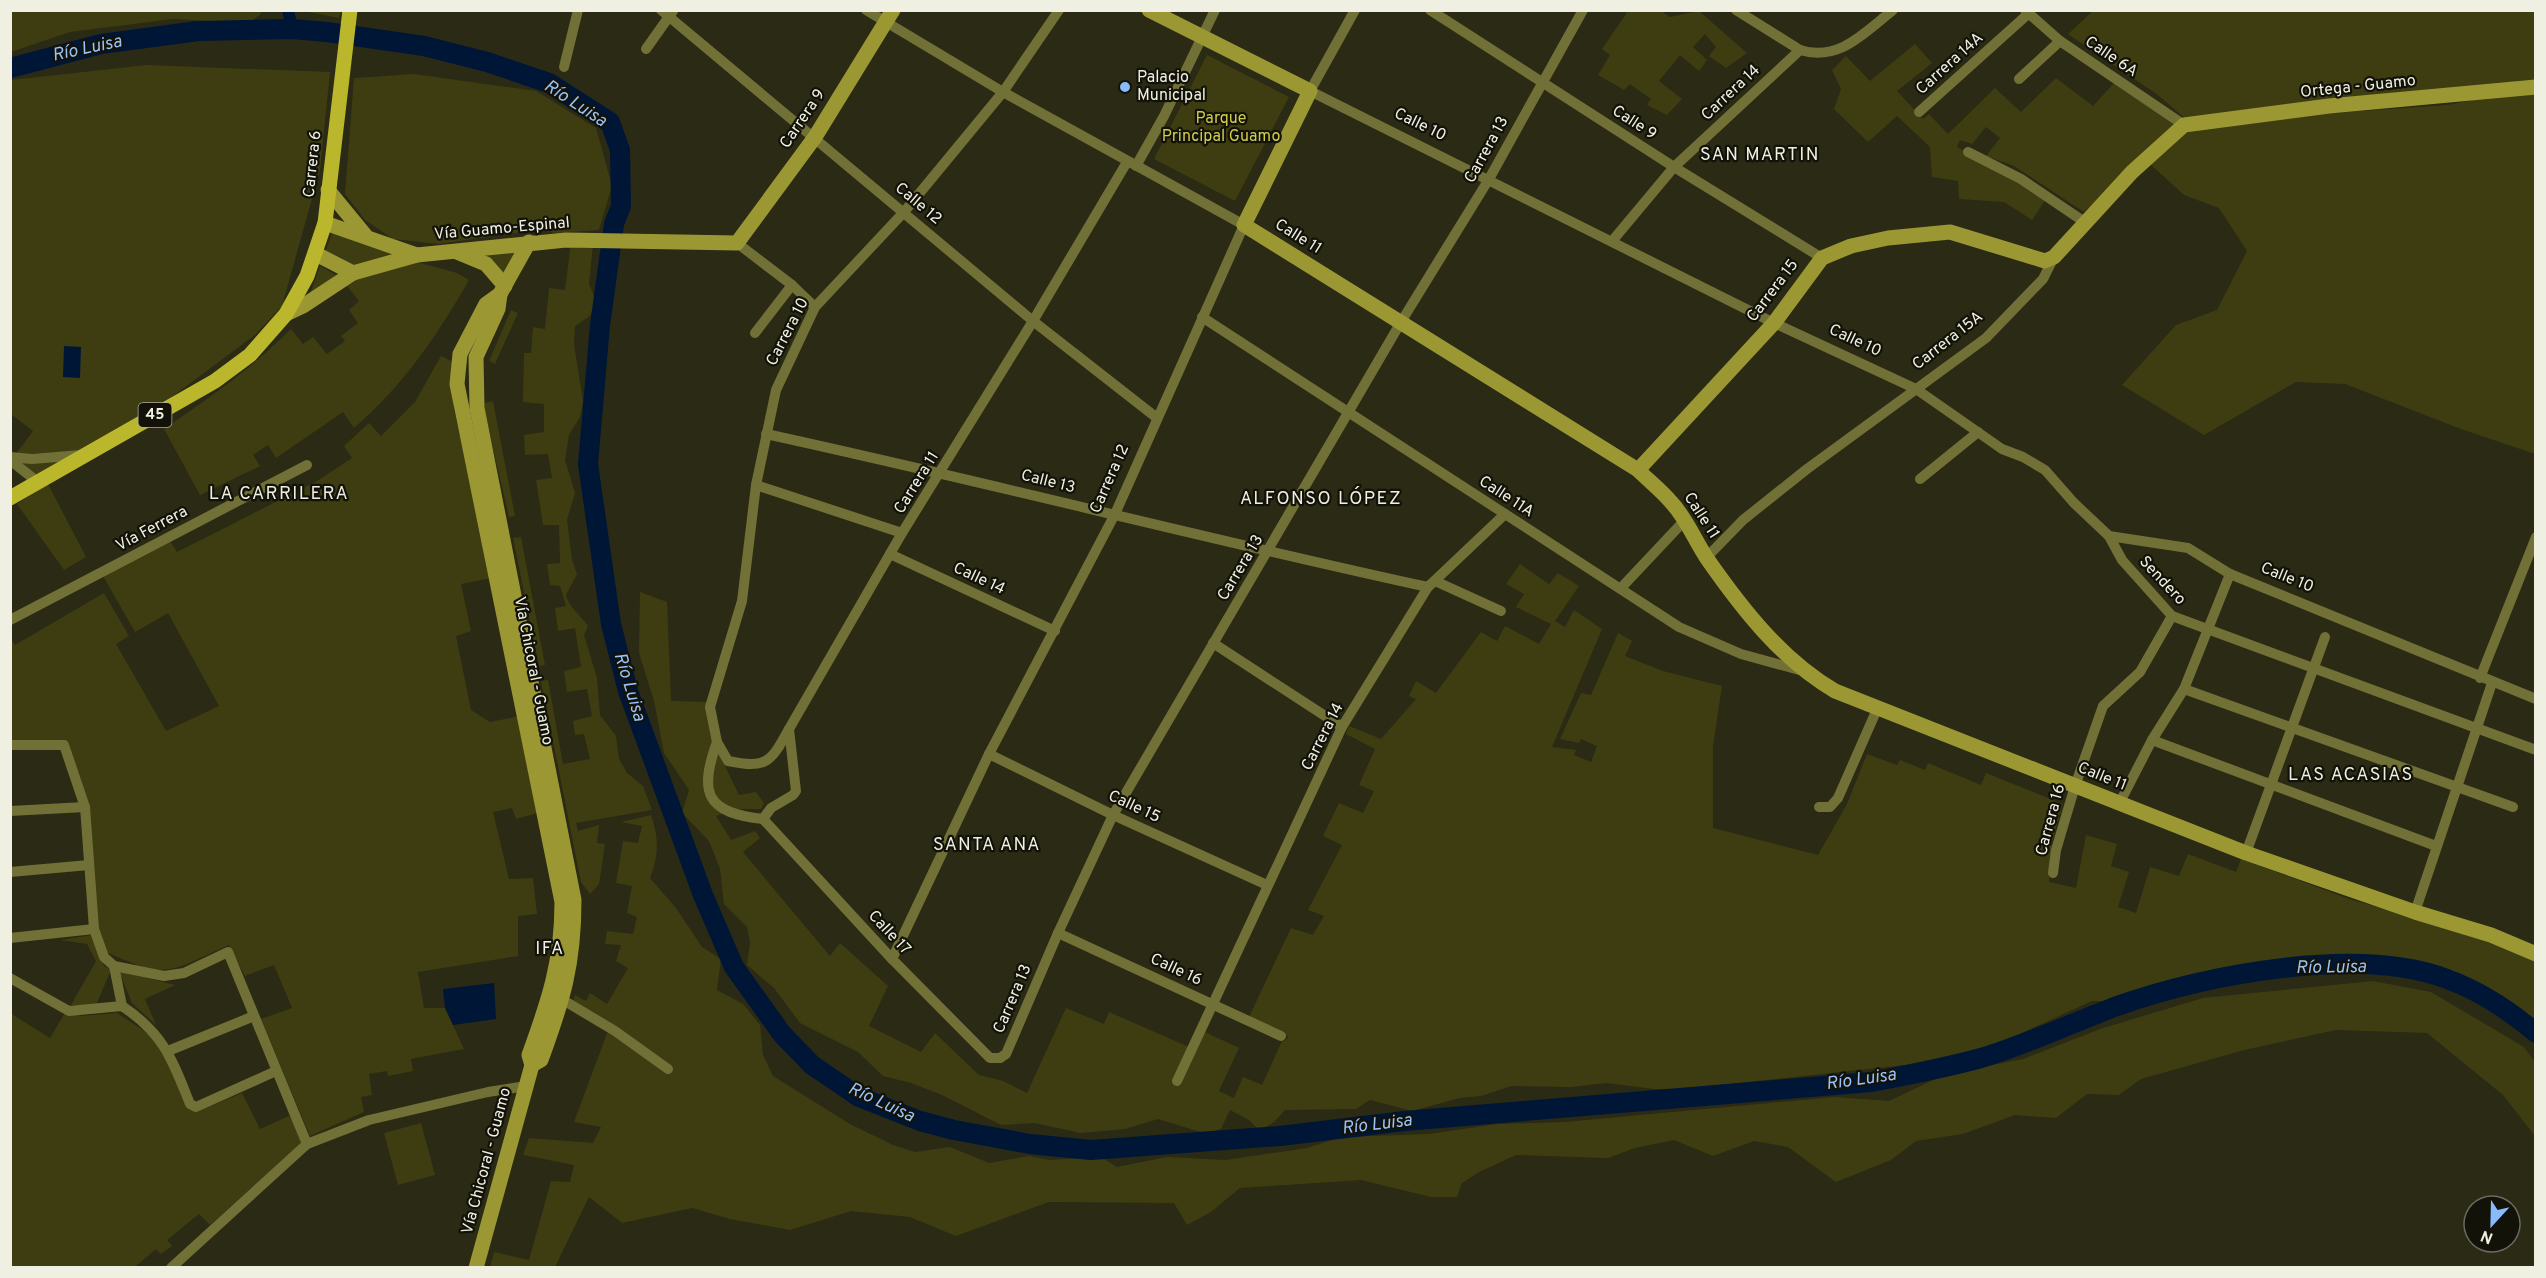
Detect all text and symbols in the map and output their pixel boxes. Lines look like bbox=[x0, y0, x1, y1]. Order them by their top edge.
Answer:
street label: Carrera 14A bbox=[1912, 28, 1988, 100]
water label: Río Luisa bbox=[50, 30, 125, 68]
street label: Calle 6A bbox=[2081, 32, 2141, 82]
street label: Carrera 14 bbox=[1697, 61, 1765, 125]
place label: Palacio Municipal bbox=[1137, 68, 1206, 106]
street label: Ortega - Guamo bbox=[2299, 71, 2417, 103]
water label: Río Luisa bbox=[539, 75, 611, 133]
marker: Palacio Municipal bbox=[1118, 80, 1132, 94]
street label: Carrera 9 bbox=[776, 85, 830, 153]
street label: Calle 9 bbox=[1608, 101, 1660, 145]
street label: Calle 10 bbox=[1391, 104, 1449, 146]
park label: Parque Principal Guamo bbox=[1162, 109, 1280, 147]
street label: Carrera 13 bbox=[1460, 113, 1514, 187]
street label: Carrera 6 bbox=[300, 129, 326, 199]
district label: SAN MARTIN bbox=[1700, 144, 1820, 167]
street label: Calle 12 bbox=[890, 179, 946, 229]
street label: Vía Guamo-Espinal bbox=[433, 213, 571, 245]
street label: Calle 11 bbox=[1271, 215, 1325, 259]
street label: Carrera 15 bbox=[1743, 256, 1803, 326]
street label: Carrera 10 bbox=[762, 294, 814, 370]
street label: Carrera 15A bbox=[1909, 307, 1987, 375]
street label: Calle 10 bbox=[1826, 320, 1884, 362]
road number: 45 bbox=[138, 403, 172, 427]
street label: Carrera 12 bbox=[1086, 441, 1134, 517]
street label: Carrera 11 bbox=[890, 448, 944, 518]
street label: Calle 13 bbox=[1019, 466, 1077, 498]
street label: Calle 11A bbox=[1475, 472, 1537, 522]
district label: LA CARRILERA bbox=[209, 483, 349, 506]
district label: ALFONSO LÓPEZ bbox=[1240, 486, 1402, 511]
street label: Calle 11 bbox=[1679, 489, 1723, 543]
street label: Vía Ferrera bbox=[113, 502, 191, 556]
street label: Carrera 13 bbox=[1214, 531, 1268, 605]
street label: Sendero bbox=[2134, 552, 2190, 610]
street label: Calle 14 bbox=[950, 558, 1008, 600]
street label: Calle 10 bbox=[2257, 558, 2317, 598]
street label: Vía Chicoral - Guamo bbox=[509, 595, 557, 747]
water label: Río Luisa bbox=[608, 650, 651, 725]
street label: Carrera 14 bbox=[1297, 700, 1349, 774]
street label: Calle 11 bbox=[2074, 758, 2130, 796]
district label: LAS ACASIAS bbox=[2288, 764, 2414, 787]
street label: Carrera 16 bbox=[2032, 782, 2070, 858]
street label: Calle 15 bbox=[1105, 786, 1163, 828]
district label: SANTA ANA bbox=[933, 834, 1041, 857]
street label: Calle 17 bbox=[863, 907, 915, 959]
district label: IFA bbox=[535, 938, 565, 961]
street label: Calle 16 bbox=[1147, 949, 1205, 991]
water label: Río Luisa bbox=[2295, 956, 2367, 980]
street label: Carrera 13 bbox=[989, 961, 1037, 1037]
water label: Río Luisa bbox=[1824, 1064, 1898, 1096]
water label: Río Luisa bbox=[844, 1078, 918, 1129]
street label: Vía Chicoral - Guamo bbox=[458, 1085, 516, 1237]
water label: Río Luisa bbox=[1341, 1109, 1414, 1141]
north arrow bbox=[2462, 1194, 2522, 1254]
text: N bbox=[2478, 1225, 2496, 1247]

